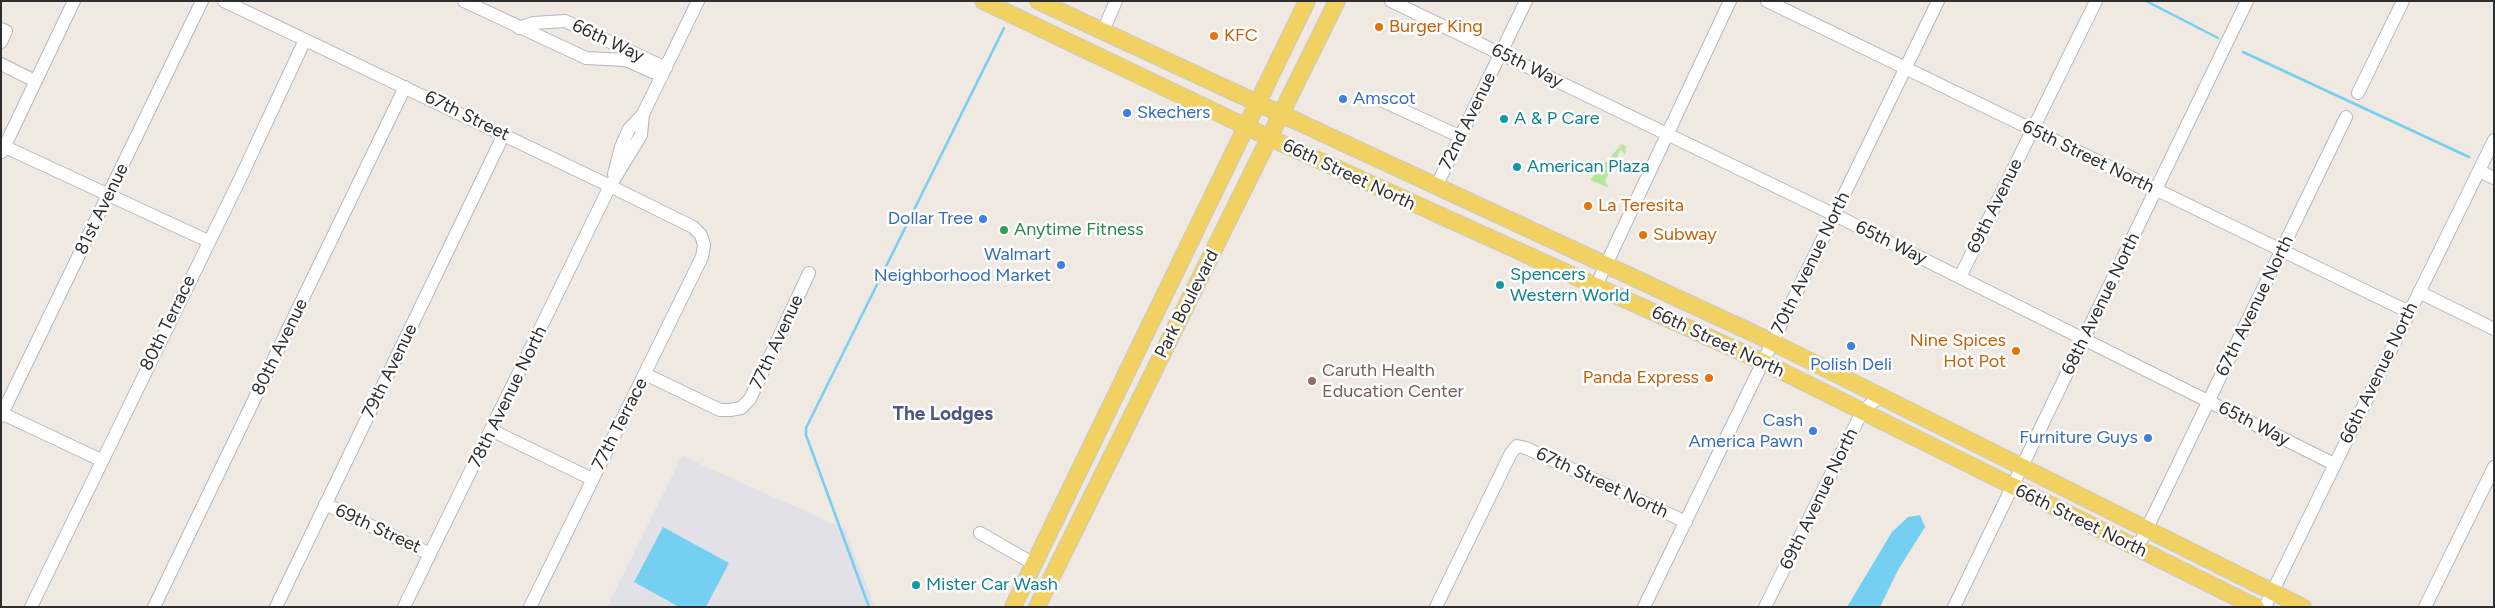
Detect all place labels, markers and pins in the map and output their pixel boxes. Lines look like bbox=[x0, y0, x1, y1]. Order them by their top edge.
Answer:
place label: Burger King bbox=[1389, 16, 1483, 38]
marker: Burger King bbox=[1373, 21, 1385, 33]
place label: KFC bbox=[1224, 25, 1258, 47]
marker: KFC bbox=[1208, 30, 1220, 42]
place label: Amscot bbox=[1353, 88, 1416, 110]
marker: Amscot bbox=[1337, 93, 1349, 105]
place label: Skechers bbox=[1137, 102, 1210, 124]
marker: Skechers bbox=[1121, 107, 1133, 119]
place label: A & P Care bbox=[1514, 108, 1600, 130]
marker: A & P Care bbox=[1498, 113, 1510, 125]
place label: American Plaza bbox=[1527, 156, 1650, 178]
marker: American Plaza bbox=[1511, 161, 1523, 173]
place label: La Teresita bbox=[1598, 195, 1684, 217]
marker: La Teresita bbox=[1582, 200, 1594, 212]
place label: Dollar Tree bbox=[888, 208, 973, 230]
marker: Dollar Tree bbox=[977, 213, 989, 225]
place label: Anytime Fitness bbox=[1014, 219, 1144, 241]
marker: Anytime Fitness bbox=[998, 224, 1010, 236]
place label: Subway bbox=[1653, 224, 1717, 246]
marker: Subway bbox=[1637, 229, 1649, 241]
place label: Walmart Neighborhood Market bbox=[874, 244, 1051, 286]
marker: Walmart Neighborhood Market bbox=[1055, 259, 1067, 271]
place label: Spencers Western World bbox=[1510, 264, 1630, 306]
marker: Spencers Western World bbox=[1494, 279, 1506, 291]
place label: Nine Spices Hot Pot bbox=[1910, 330, 2006, 372]
marker: Polish Deli bbox=[1845, 340, 1857, 352]
marker: Nine Spices Hot Pot bbox=[2010, 345, 2022, 357]
place label: Polish Deli bbox=[1810, 354, 1892, 376]
place label: Caruth Health Education Center bbox=[1322, 360, 1464, 402]
place label: Panda Express bbox=[1583, 367, 1699, 389]
marker: Panda Express bbox=[1703, 372, 1715, 384]
marker: Caruth Health Education Center bbox=[1306, 375, 1318, 387]
place label: Cash America Pawn bbox=[1689, 410, 1803, 452]
marker: Cash America Pawn bbox=[1807, 425, 1819, 437]
place label: Furniture Guys bbox=[2019, 427, 2138, 449]
marker: Furniture Guys bbox=[2142, 432, 2154, 444]
place label: Mister Car Wash bbox=[926, 574, 1058, 596]
marker: Mister Car Wash bbox=[910, 579, 922, 591]

